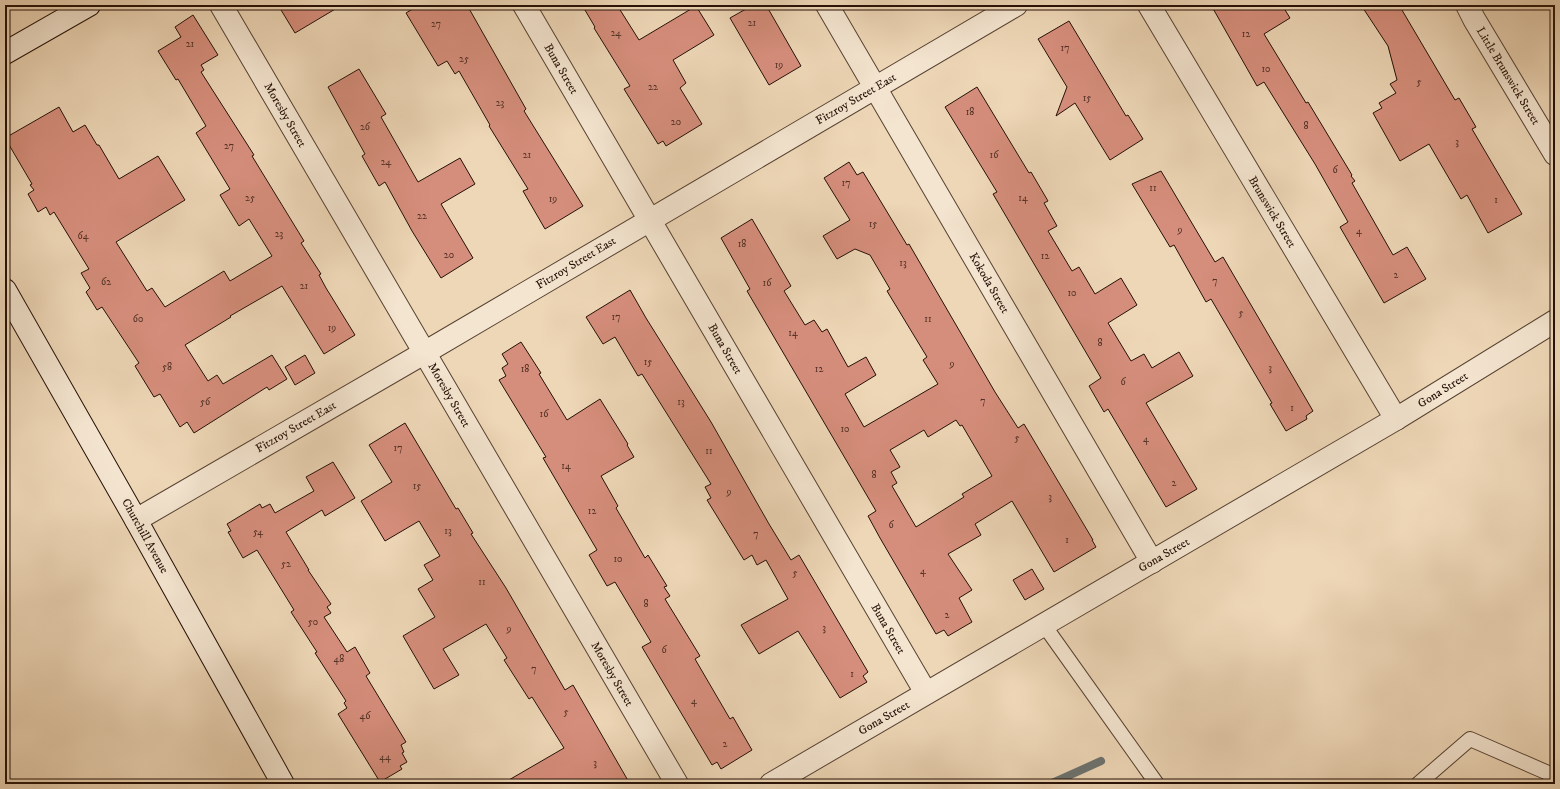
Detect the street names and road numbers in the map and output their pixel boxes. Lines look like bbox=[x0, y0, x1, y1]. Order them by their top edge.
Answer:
street label: Little Brunswick Street bbox=[1473, 24, 1543, 128]
street label: Buna Street bbox=[541, 41, 581, 97]
street label: Fitzroy Street East bbox=[813, 70, 899, 128]
street label: Moresby Street bbox=[260, 80, 310, 150]
street label: Brunswick Street bbox=[1245, 173, 1299, 251]
street label: Fitzroy Street East bbox=[533, 233, 619, 293]
street label: Kokoda Street bbox=[966, 250, 1013, 316]
street label: Buna Street bbox=[705, 321, 745, 377]
street label: Moresby Street bbox=[424, 360, 474, 430]
street label: Gona Street bbox=[1415, 369, 1471, 411]
street label: Fitzroy Street East bbox=[253, 398, 339, 456]
street label: Churchill Avenue bbox=[118, 496, 172, 576]
street label: Gona Street bbox=[1136, 534, 1192, 576]
street label: Buna Street bbox=[868, 601, 908, 657]
street label: Moresby Street bbox=[587, 639, 637, 709]
street label: Gona Street bbox=[856, 697, 912, 739]

